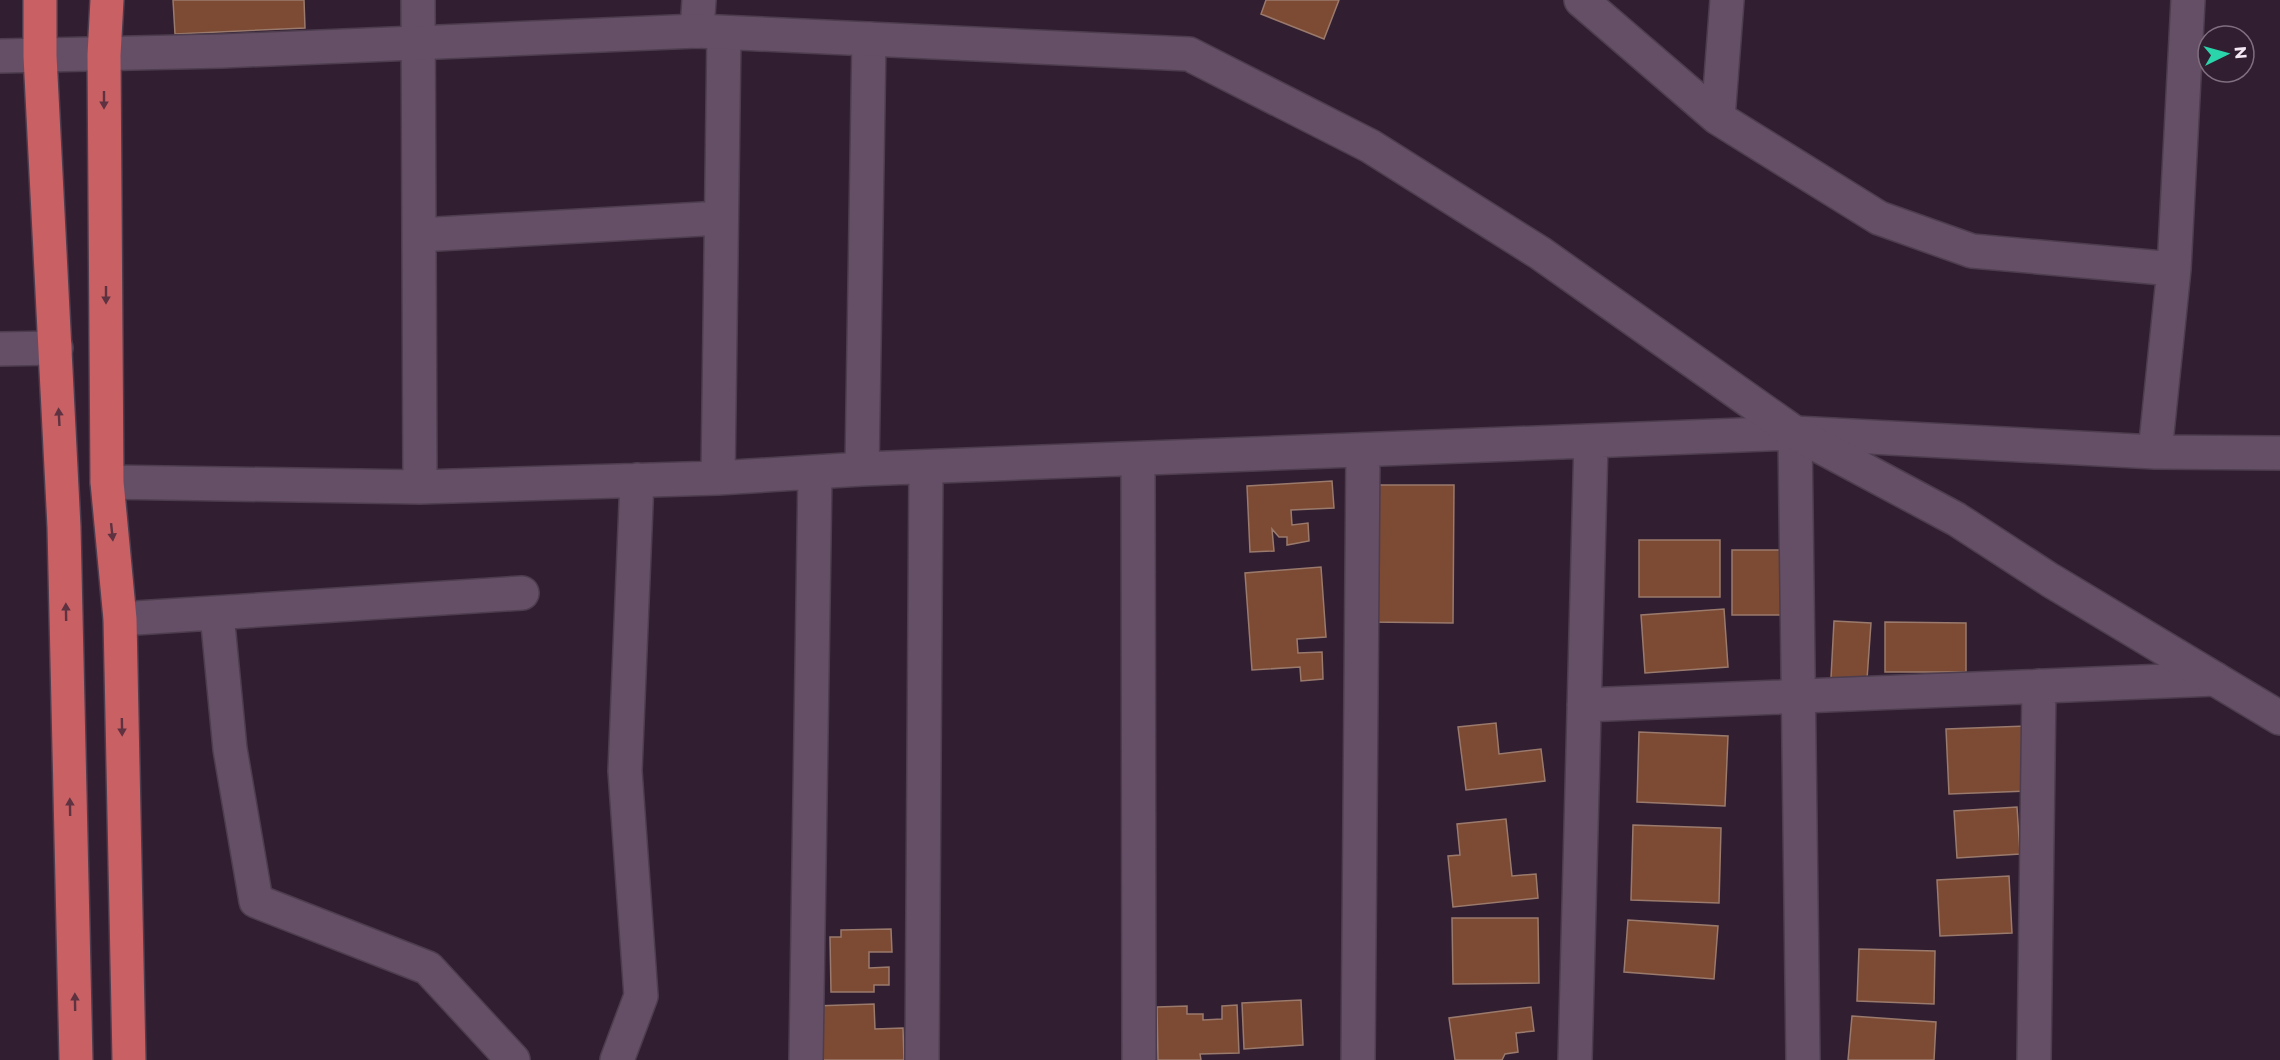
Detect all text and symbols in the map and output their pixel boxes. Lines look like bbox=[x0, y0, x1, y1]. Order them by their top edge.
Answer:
north arrow bbox=[2196, 24, 2256, 84]
text: N bbox=[2230, 45, 2250, 60]
one-way arrow bbox=[99, 91, 109, 110]
one-way arrow bbox=[101, 286, 110, 305]
one-way arrow bbox=[54, 407, 63, 426]
one-way arrow bbox=[107, 523, 117, 542]
one-way arrow bbox=[61, 602, 71, 621]
one-way arrow bbox=[118, 717, 127, 736]
one-way arrow bbox=[66, 797, 75, 816]
one-way arrow bbox=[70, 992, 80, 1011]

